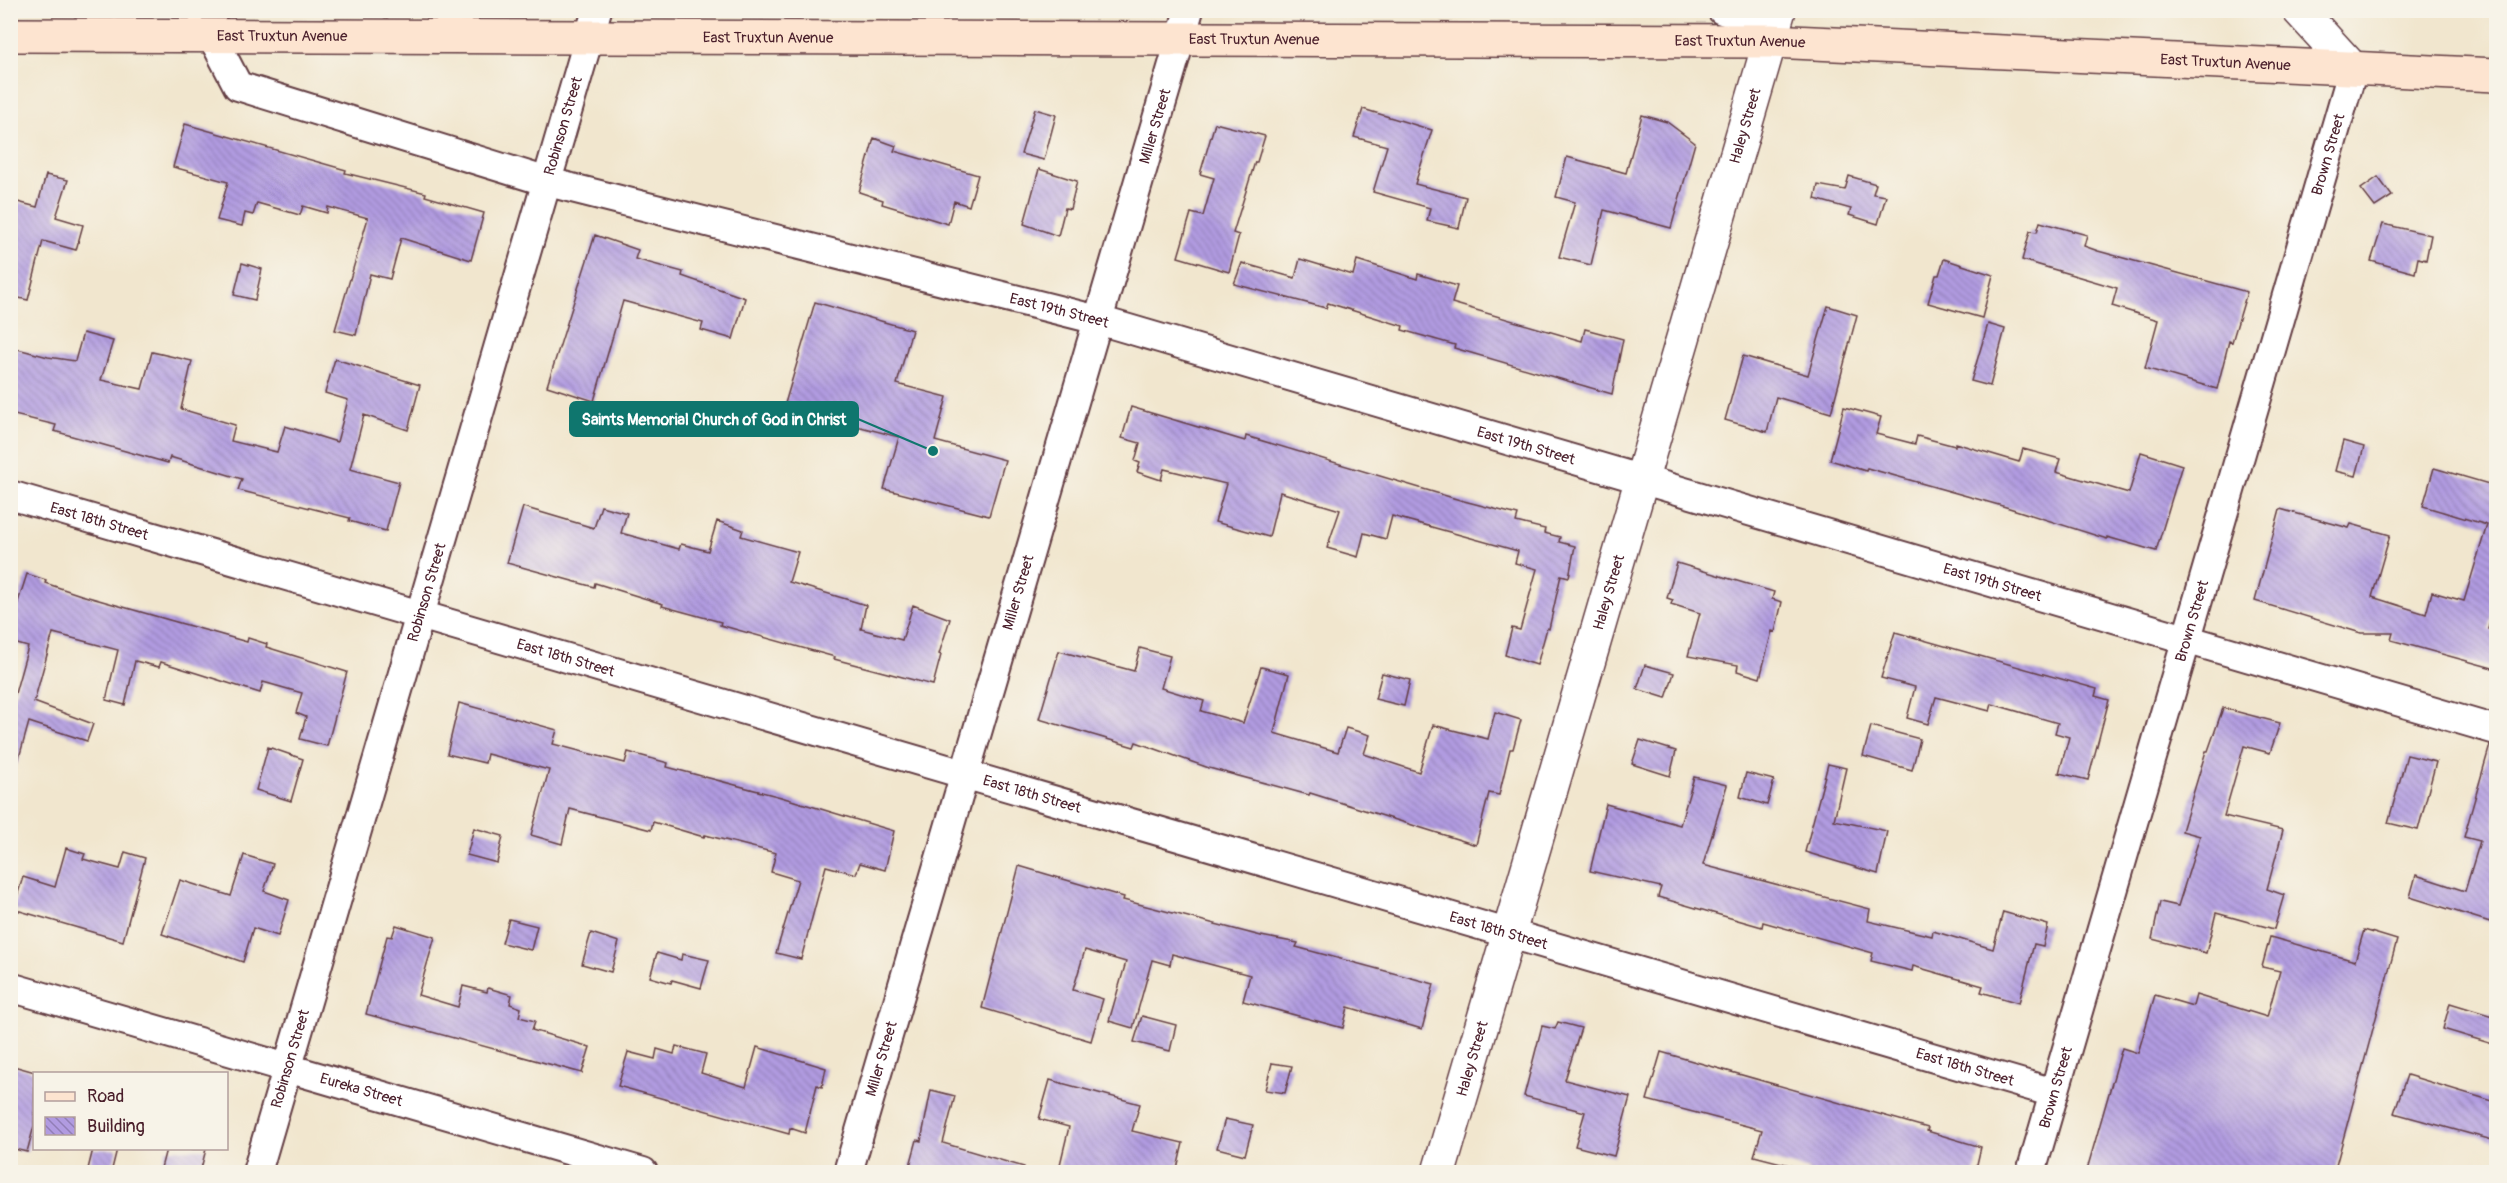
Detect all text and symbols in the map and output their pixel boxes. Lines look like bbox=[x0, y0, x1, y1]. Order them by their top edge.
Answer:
street label: East Truxtun Avenue bbox=[217, 27, 348, 46]
street label: East Truxtun Avenue bbox=[703, 28, 834, 48]
street label: East Truxtun Avenue bbox=[1189, 30, 1320, 49]
street label: East Truxtun Avenue bbox=[1675, 32, 1806, 53]
street label: East Truxtun Avenue bbox=[2160, 50, 2292, 75]
street label: Robinson Street bbox=[540, 73, 587, 178]
street label: Haley Street bbox=[1726, 85, 1766, 166]
street label: Miller Street bbox=[1135, 86, 1176, 166]
street label: Brown Street bbox=[2308, 111, 2350, 198]
street label: East 19th Street bbox=[1008, 289, 1112, 333]
callout: Saints Memorial Church of God in Christ bbox=[570, 402, 858, 436]
text: Saints Memorial Church of God in Christ bbox=[582, 410, 847, 430]
street label: East 19th Street bbox=[1475, 423, 1578, 470]
street label: East 18th Street bbox=[48, 498, 151, 545]
street label: Robinson Street bbox=[404, 540, 451, 644]
street label: Miller Street bbox=[999, 552, 1039, 632]
street label: Haley Street bbox=[1589, 552, 1629, 632]
street label: East 19th Street bbox=[1941, 559, 2045, 606]
street label: Brown Street bbox=[2171, 577, 2214, 664]
street label: East 18th Street bbox=[514, 635, 618, 682]
street label: East 18th Street bbox=[981, 771, 1084, 818]
street label: East 18th Street bbox=[1447, 908, 1551, 955]
street label: Robinson Street bbox=[267, 1006, 314, 1110]
street label: Miller Street bbox=[862, 1018, 902, 1099]
street label: Haley Street bbox=[1453, 1018, 1493, 1099]
street label: East 18th Street bbox=[1914, 1044, 2017, 1091]
street label: Brown Street bbox=[2035, 1044, 2077, 1131]
street label: Eureka Street bbox=[318, 1069, 406, 1111]
legend bbox=[33, 1072, 228, 1150]
text: Road bbox=[87, 1085, 124, 1108]
text: Building bbox=[87, 1115, 145, 1138]

